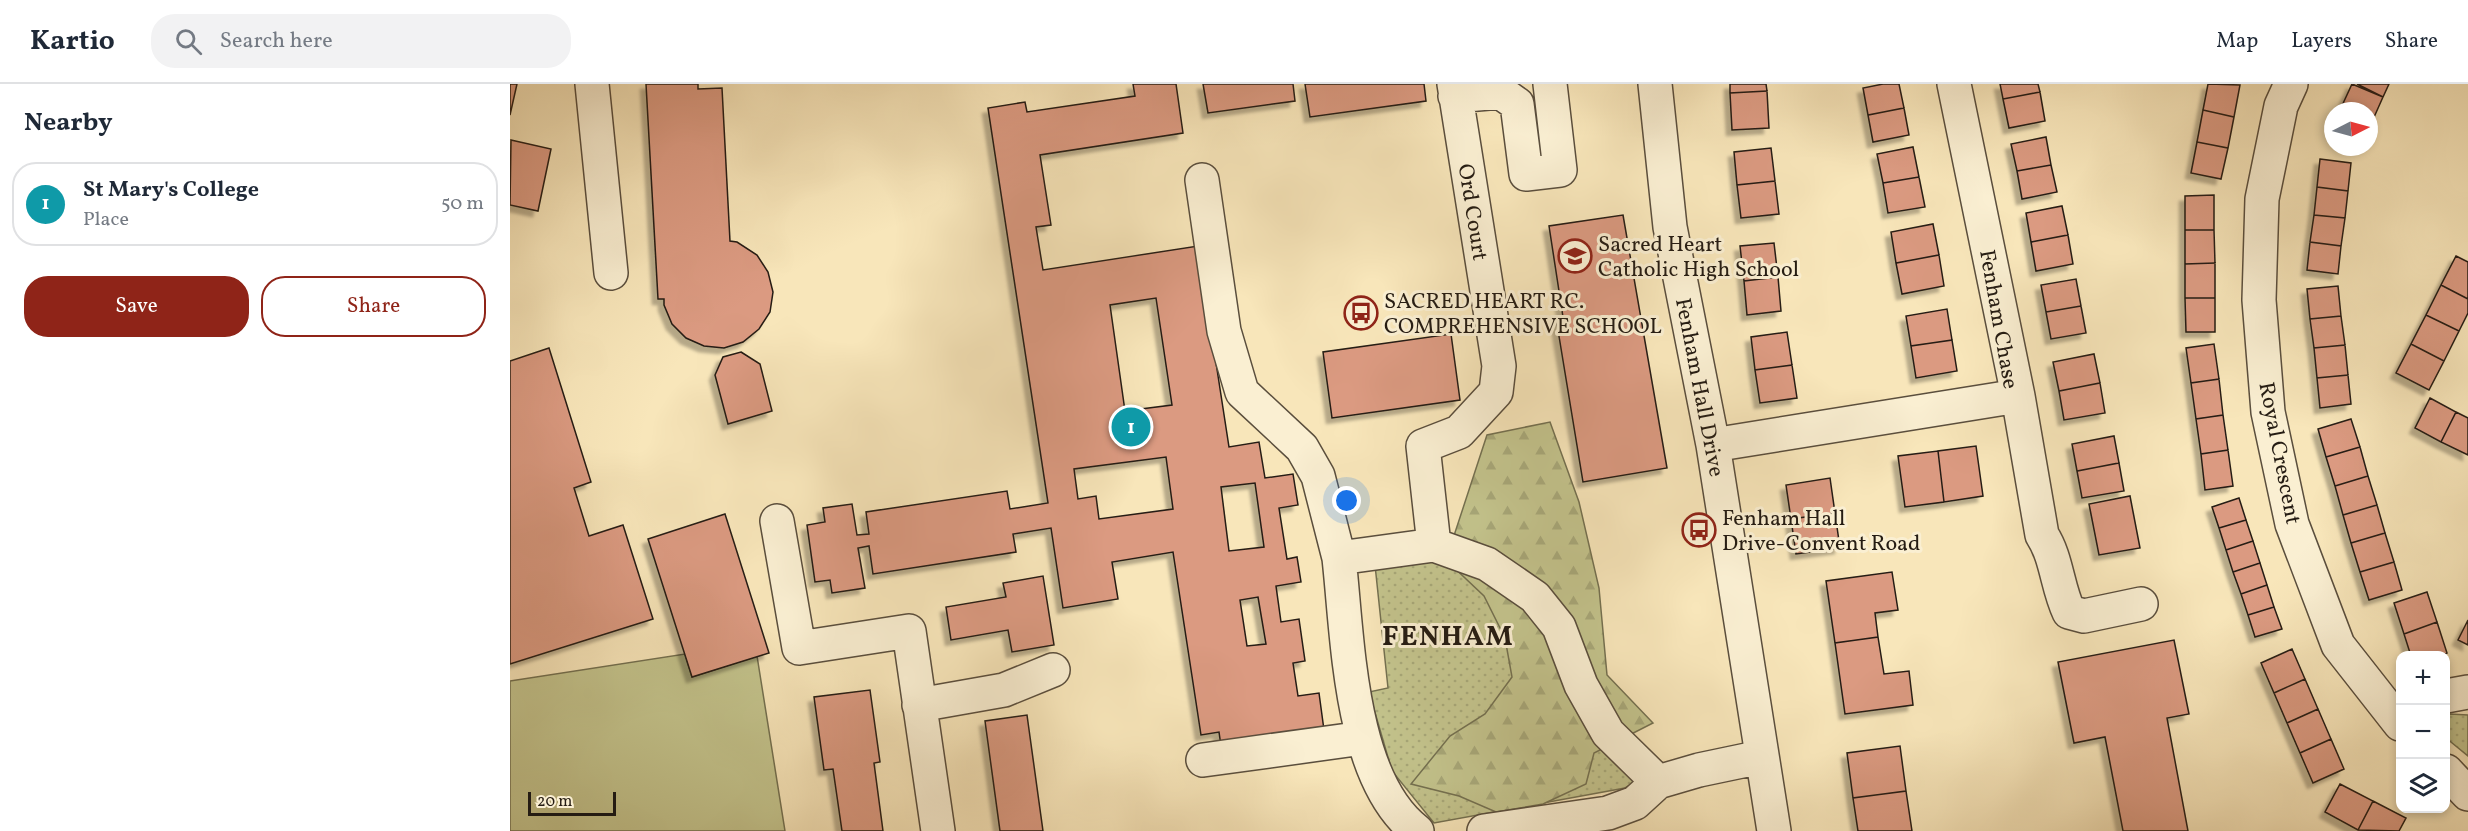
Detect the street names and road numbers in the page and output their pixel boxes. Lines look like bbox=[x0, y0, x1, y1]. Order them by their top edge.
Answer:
street label: Ord Court bbox=[1449, 162, 1495, 263]
street label: Fenham Chase bbox=[1970, 247, 2025, 392]
street label: Fenham Hall Drive bbox=[1666, 295, 1731, 480]
street label: Royal Crescent bbox=[2250, 380, 2308, 528]

